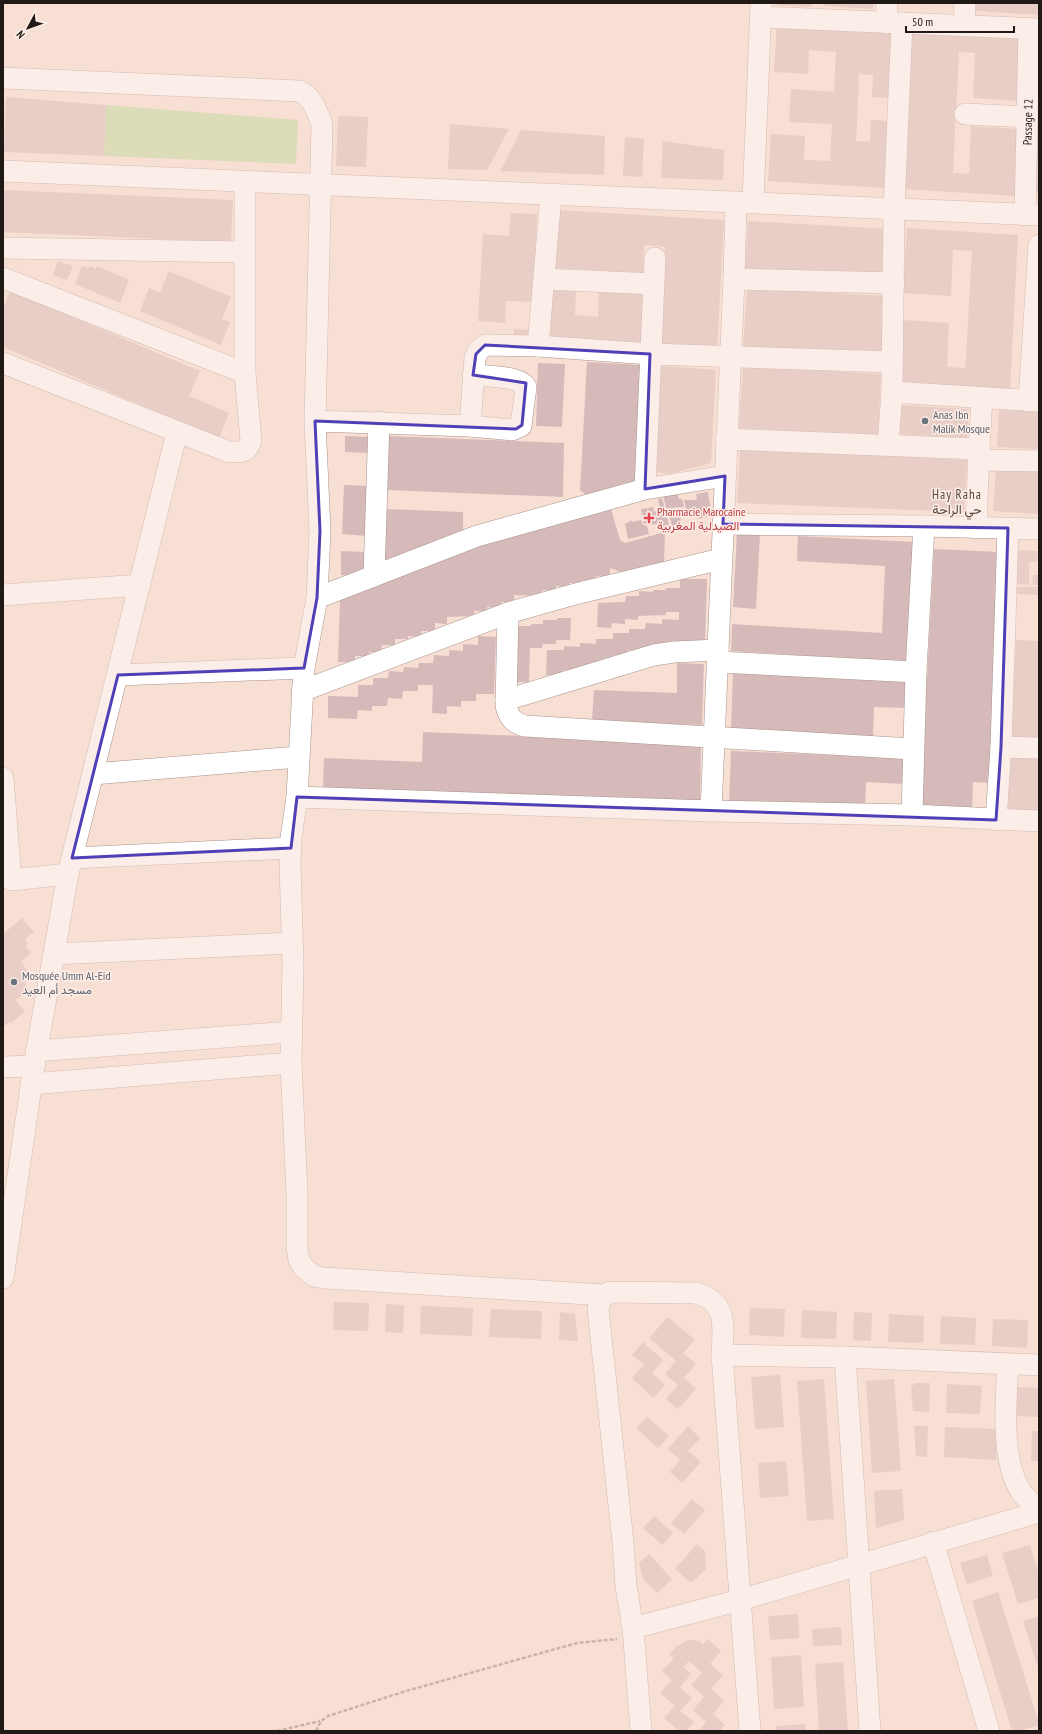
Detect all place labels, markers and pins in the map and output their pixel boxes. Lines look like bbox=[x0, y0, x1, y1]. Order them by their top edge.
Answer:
place label: Anas Ibn Malik Mosque bbox=[933, 407, 990, 436]
marker: Anas Ibn Malik Mosque bbox=[920, 416, 930, 426]
place label: Pharmacie Marocaine الصيدلية المغربية bbox=[657, 504, 746, 534]
marker: Pharmacie Marocaine الصيدلية المغربية bbox=[644, 513, 654, 523]
place label: Mosquée Umm Al-Eid مسجد أم العيد bbox=[22, 968, 111, 998]
marker: Mosquée Umm Al-Eid مسجد أم العيد bbox=[9, 977, 19, 987]

